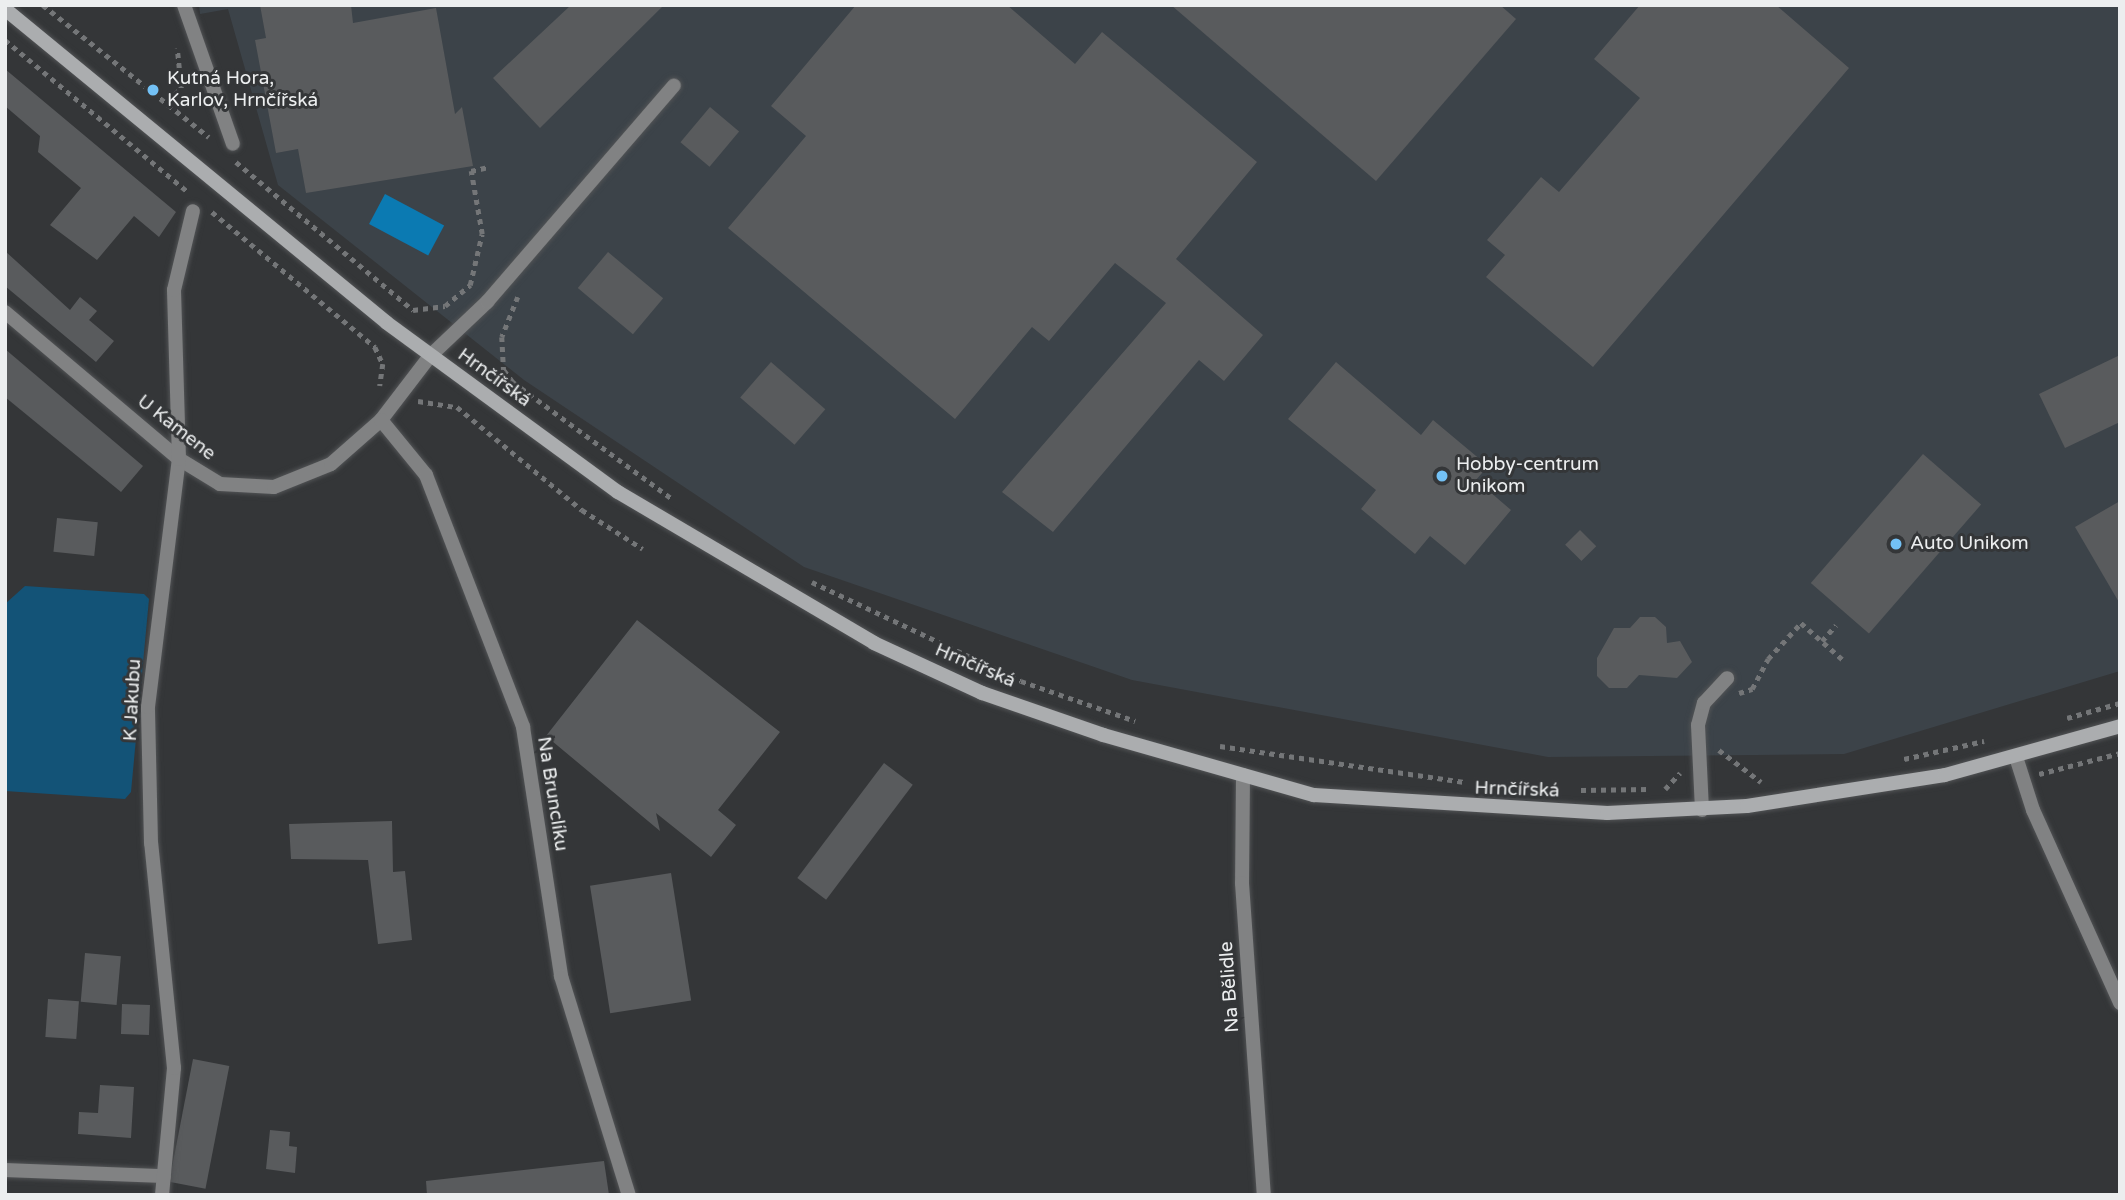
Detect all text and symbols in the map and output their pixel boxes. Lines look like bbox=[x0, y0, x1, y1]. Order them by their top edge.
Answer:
place label: Kutná Hora, Karlov, Hrnčířská bbox=[167, 68, 318, 112]
marker: Kutná Hora, Karlov, Hrnčířská bbox=[145, 82, 161, 98]
street label: Hrnčířská bbox=[453, 344, 535, 412]
street label: U Kamene bbox=[132, 390, 220, 466]
place label: Hobby-centrum Unikom bbox=[1456, 454, 1599, 498]
marker: Hobby-centrum Unikom bbox=[1434, 468, 1450, 484]
place label: Auto Unikom bbox=[1910, 533, 2029, 555]
marker: Auto Unikom bbox=[1888, 536, 1904, 552]
street label: Hrnčířská bbox=[931, 639, 1019, 693]
street label: K Jakubu bbox=[119, 658, 147, 742]
street label: Na Brunclíku bbox=[532, 735, 572, 853]
street label: Hrnčířská bbox=[1474, 777, 1560, 803]
street label: Na Bělidle bbox=[1215, 940, 1245, 1034]

